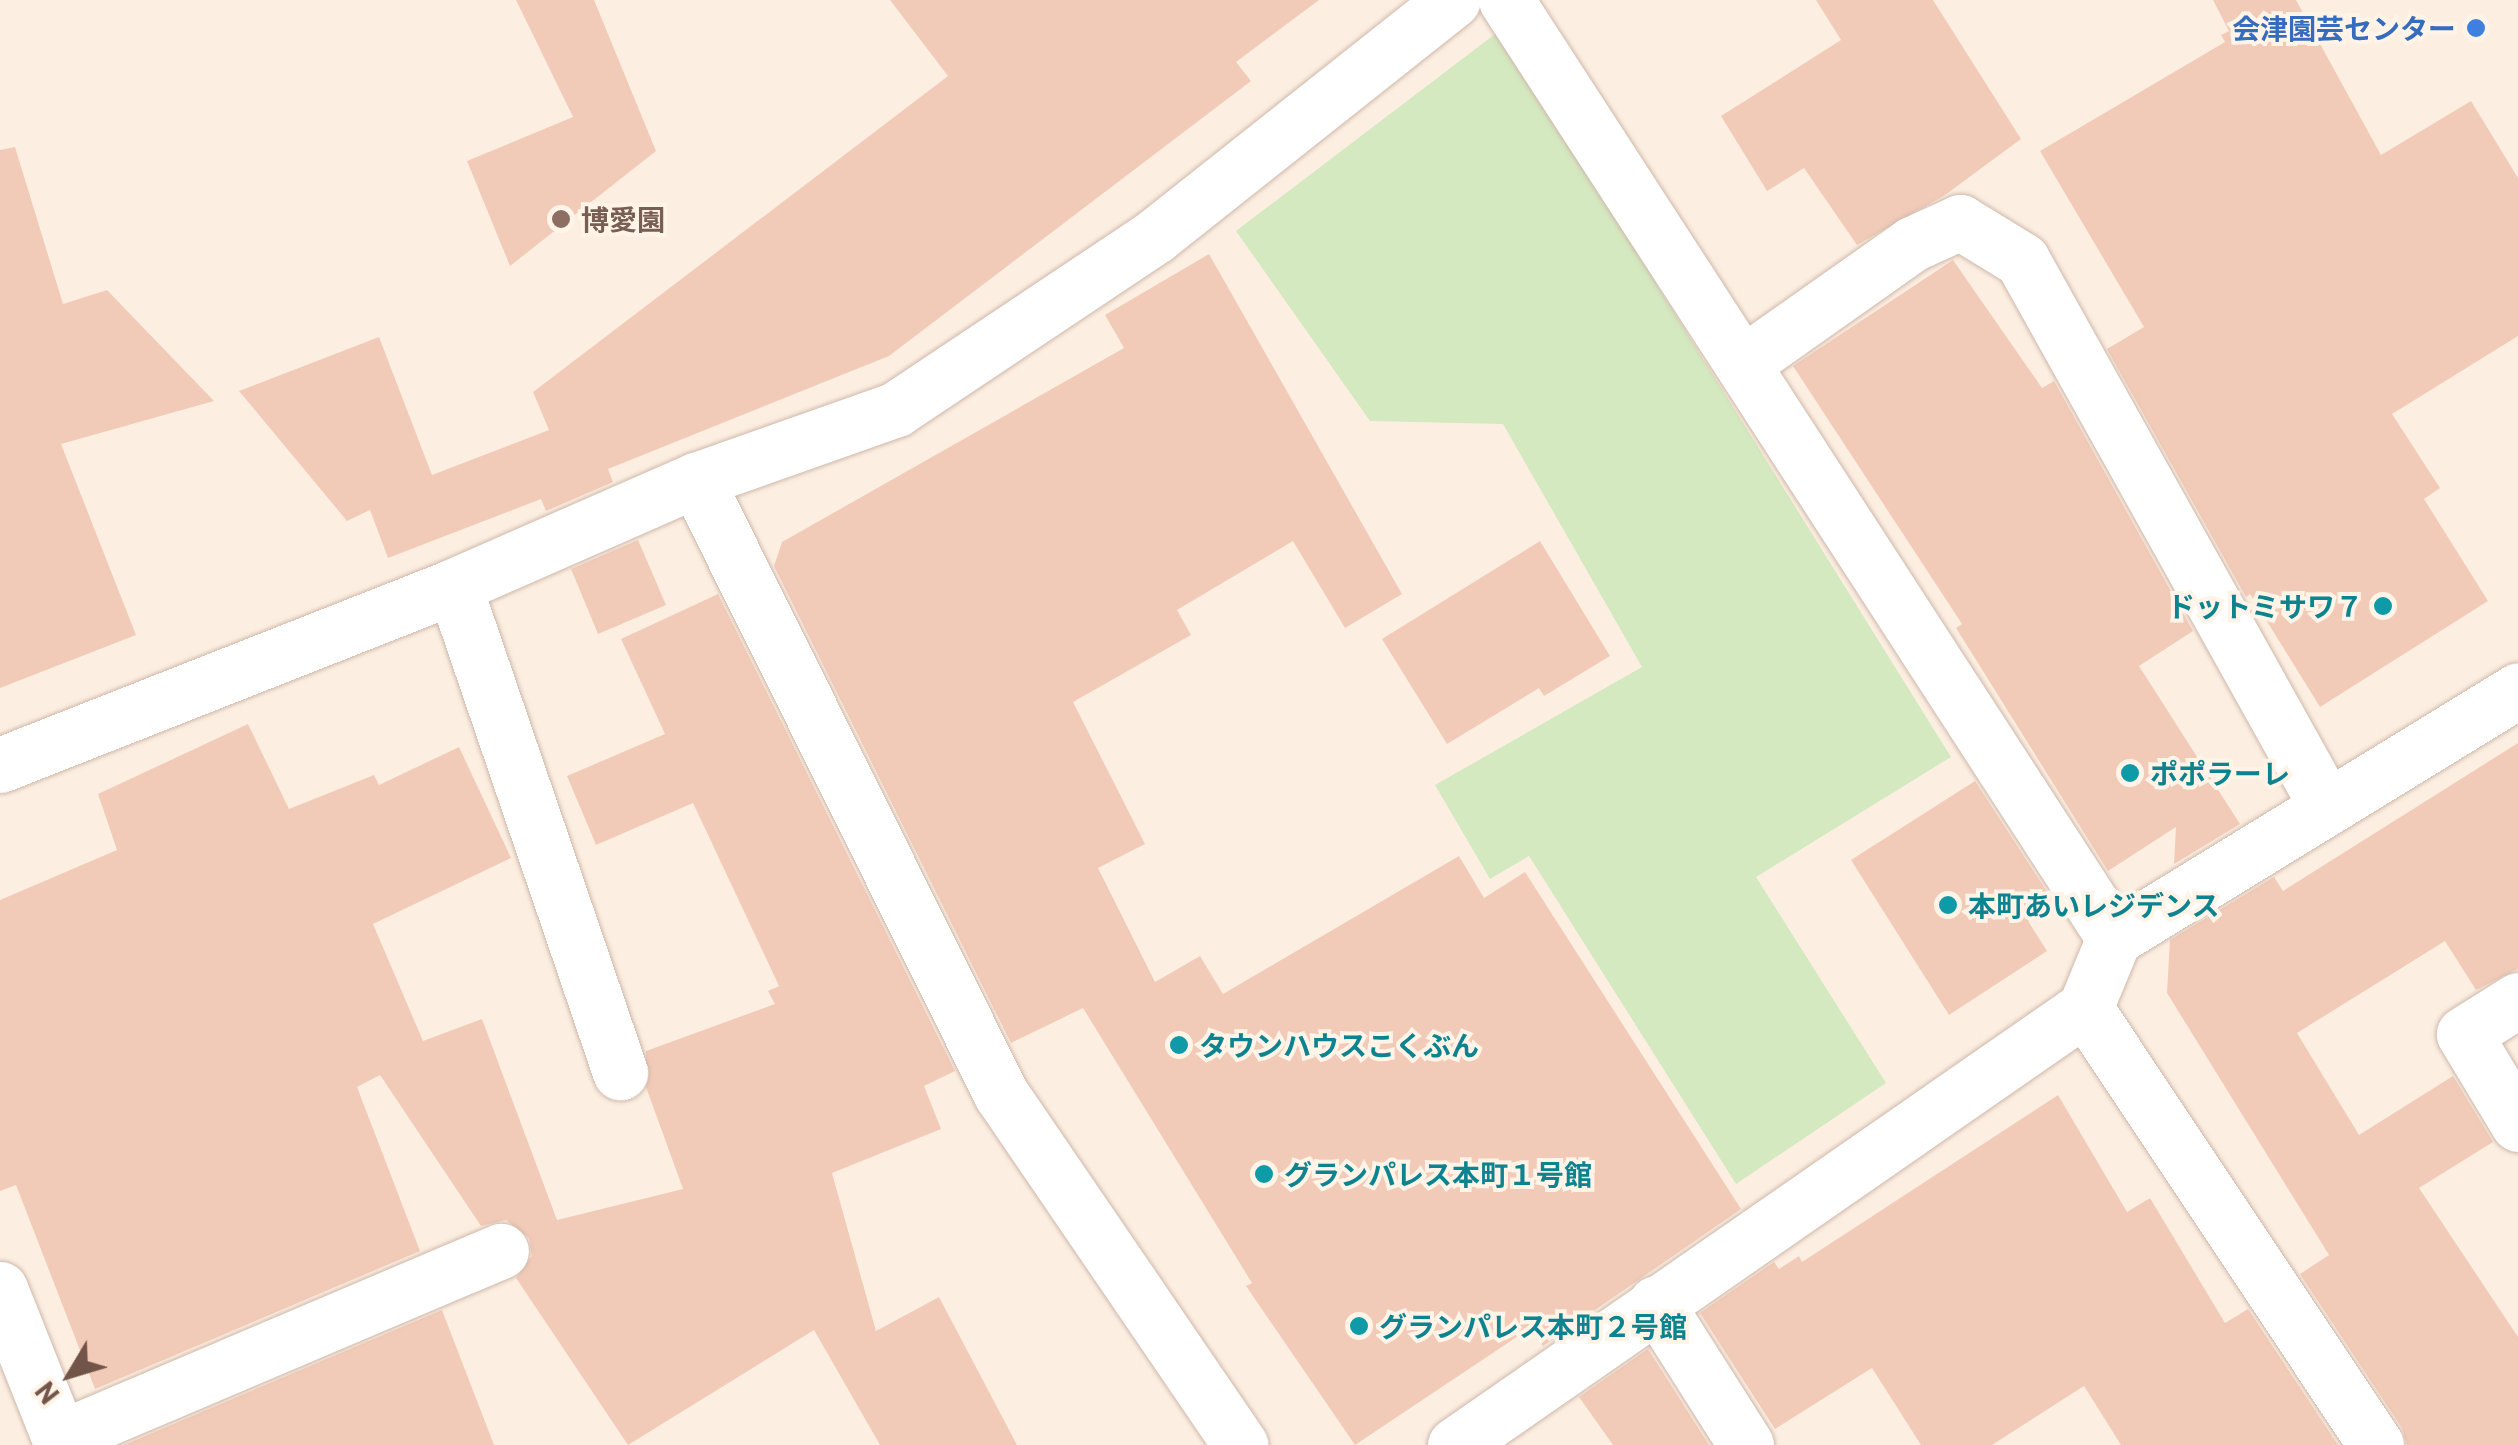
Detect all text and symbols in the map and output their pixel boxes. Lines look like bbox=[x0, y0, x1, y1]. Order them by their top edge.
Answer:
place label: 会津園芸センター bbox=[2232, 11, 2456, 45]
marker: 会津園芸センター bbox=[2465, 17, 2487, 39]
place label: 博愛園 bbox=[581, 202, 665, 236]
marker: 博愛園 bbox=[550, 208, 572, 230]
place label: ドットミサワ７ bbox=[2167, 589, 2363, 623]
marker: ドットミサワ７ bbox=[2372, 595, 2394, 617]
place label: ポポラーレ bbox=[2150, 756, 2290, 790]
marker: ポポラーレ bbox=[2119, 762, 2141, 784]
place label: 本町あいレジデンス bbox=[1968, 888, 2220, 922]
marker: 本町あいレジデンス bbox=[1937, 894, 1959, 916]
place label: タウンハウスこくぶん bbox=[1199, 1028, 1479, 1062]
marker: タウンハウスこくぶん bbox=[1168, 1034, 1190, 1056]
place label: グランパレス本町１号館 bbox=[1284, 1157, 1592, 1191]
marker: グランパレス本町１号館 bbox=[1253, 1163, 1275, 1185]
place label: グランパレス本町２号館 bbox=[1379, 1309, 1687, 1343]
marker: グランパレス本町２号館 bbox=[1348, 1315, 1370, 1337]
north arrow bbox=[20, 1325, 120, 1425]
text: N bbox=[27, 1376, 65, 1411]

